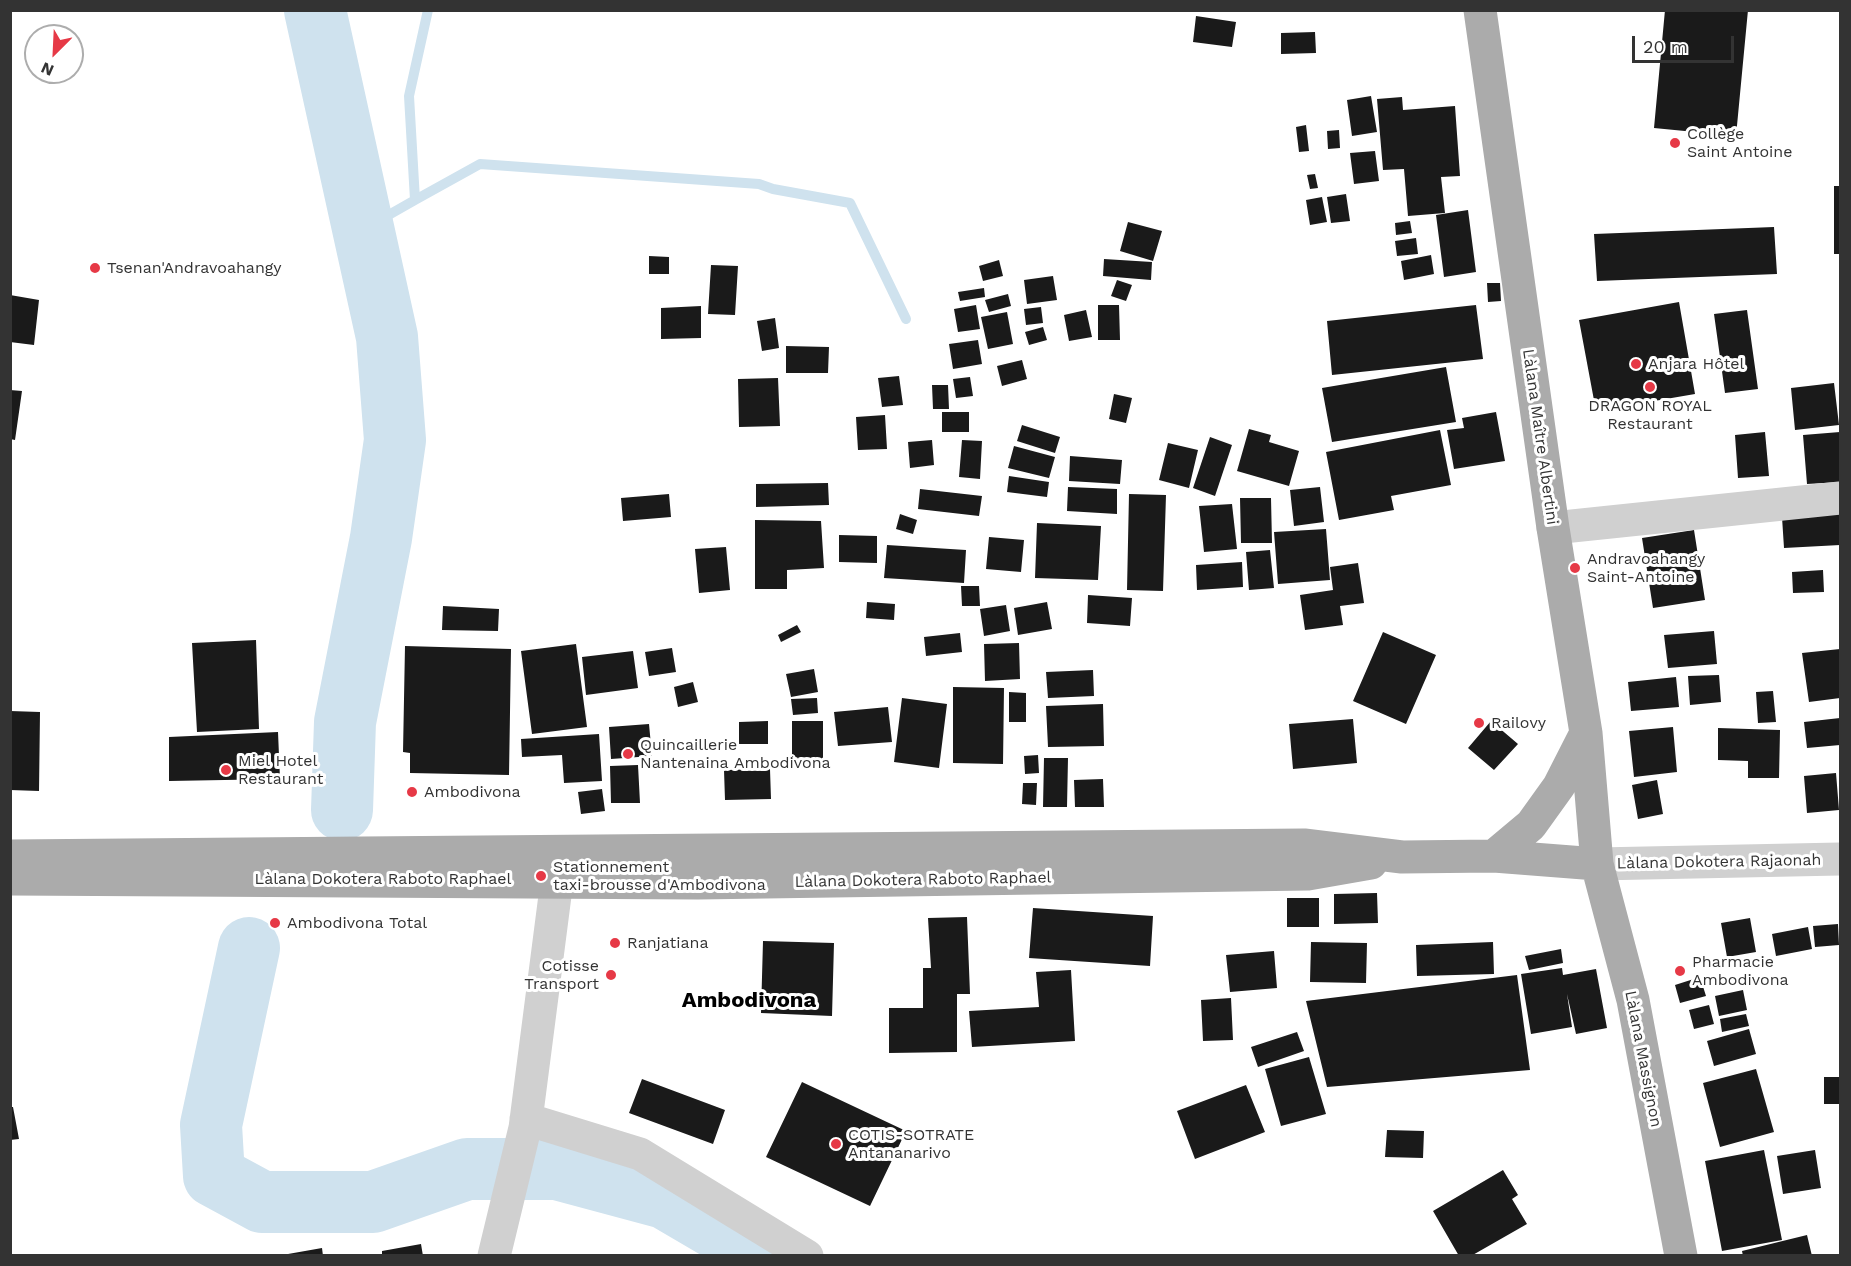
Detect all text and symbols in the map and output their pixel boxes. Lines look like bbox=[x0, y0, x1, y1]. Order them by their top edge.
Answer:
north arrow bbox=[24, 24, 84, 84]
scale bar bbox=[1635, 24, 1737, 62]
text: 20 m bbox=[1643, 36, 1688, 57]
text: N bbox=[38, 58, 57, 80]
place label: Collège Saint Antoine bbox=[1687, 124, 1792, 162]
marker: Collège Saint Antoine bbox=[1668, 136, 1682, 150]
place label: Tsenan'Andravoahangy bbox=[107, 258, 282, 278]
marker: Tsenan'Andravoahangy bbox=[88, 261, 102, 275]
street label: Làlana Maître Albertini bbox=[1518, 348, 1562, 526]
place label: Anjara Hôtel bbox=[1648, 354, 1744, 374]
marker: Anjara Hôtel bbox=[1629, 357, 1643, 371]
marker: DRAGON ROYAL Restaurant bbox=[1643, 380, 1657, 394]
place label: DRAGON ROYAL Restaurant bbox=[1588, 396, 1712, 434]
place label: Andravoahangy Saint-Antoine bbox=[1587, 549, 1705, 587]
marker: Andravoahangy Saint-Antoine bbox=[1568, 561, 1582, 575]
place label: Railovy bbox=[1491, 713, 1546, 733]
marker: Railovy bbox=[1472, 716, 1486, 730]
place label: Quincaillerie Nantenaina Ambodivona bbox=[640, 735, 831, 773]
marker: Quincaillerie Nantenaina Ambodivona bbox=[621, 747, 635, 761]
place label: Miel Hotel Restaurant bbox=[238, 751, 324, 789]
marker: Miel Hotel Restaurant bbox=[219, 763, 233, 777]
place label: Ambodivona bbox=[424, 782, 521, 802]
marker: Ambodivona bbox=[405, 785, 419, 799]
street label: Làlana Dokotera Rajaonah bbox=[1617, 851, 1821, 873]
place label: Stationnement taxi-brousse d'Ambodivona bbox=[553, 857, 766, 895]
street label: Làlana Dokotera Raboto Raphael bbox=[794, 868, 1052, 892]
street label: Làlana Dokotera Raboto Raphael bbox=[255, 869, 511, 889]
marker: Stationnement taxi-brousse d'Ambodivona bbox=[534, 869, 548, 883]
place label: Ambodivona Total bbox=[287, 913, 427, 933]
marker: Ambodivona Total bbox=[268, 916, 282, 930]
place label: Ranjatiana bbox=[627, 933, 709, 953]
marker: Ranjatiana bbox=[608, 936, 622, 950]
place label: Pharmacie Ambodivona bbox=[1692, 952, 1789, 990]
place label: Cotisse Transport bbox=[524, 956, 599, 994]
marker: Pharmacie Ambodivona bbox=[1673, 964, 1687, 978]
marker: Cotisse Transport bbox=[604, 968, 618, 982]
district label: Ambodivona bbox=[682, 988, 816, 1014]
street label: Làlana Massignon bbox=[1620, 989, 1666, 1129]
place label: COTIS-SOTRATE Antananarivo bbox=[848, 1125, 974, 1163]
marker: COTIS-SOTRATE Antananarivo bbox=[829, 1137, 843, 1151]

